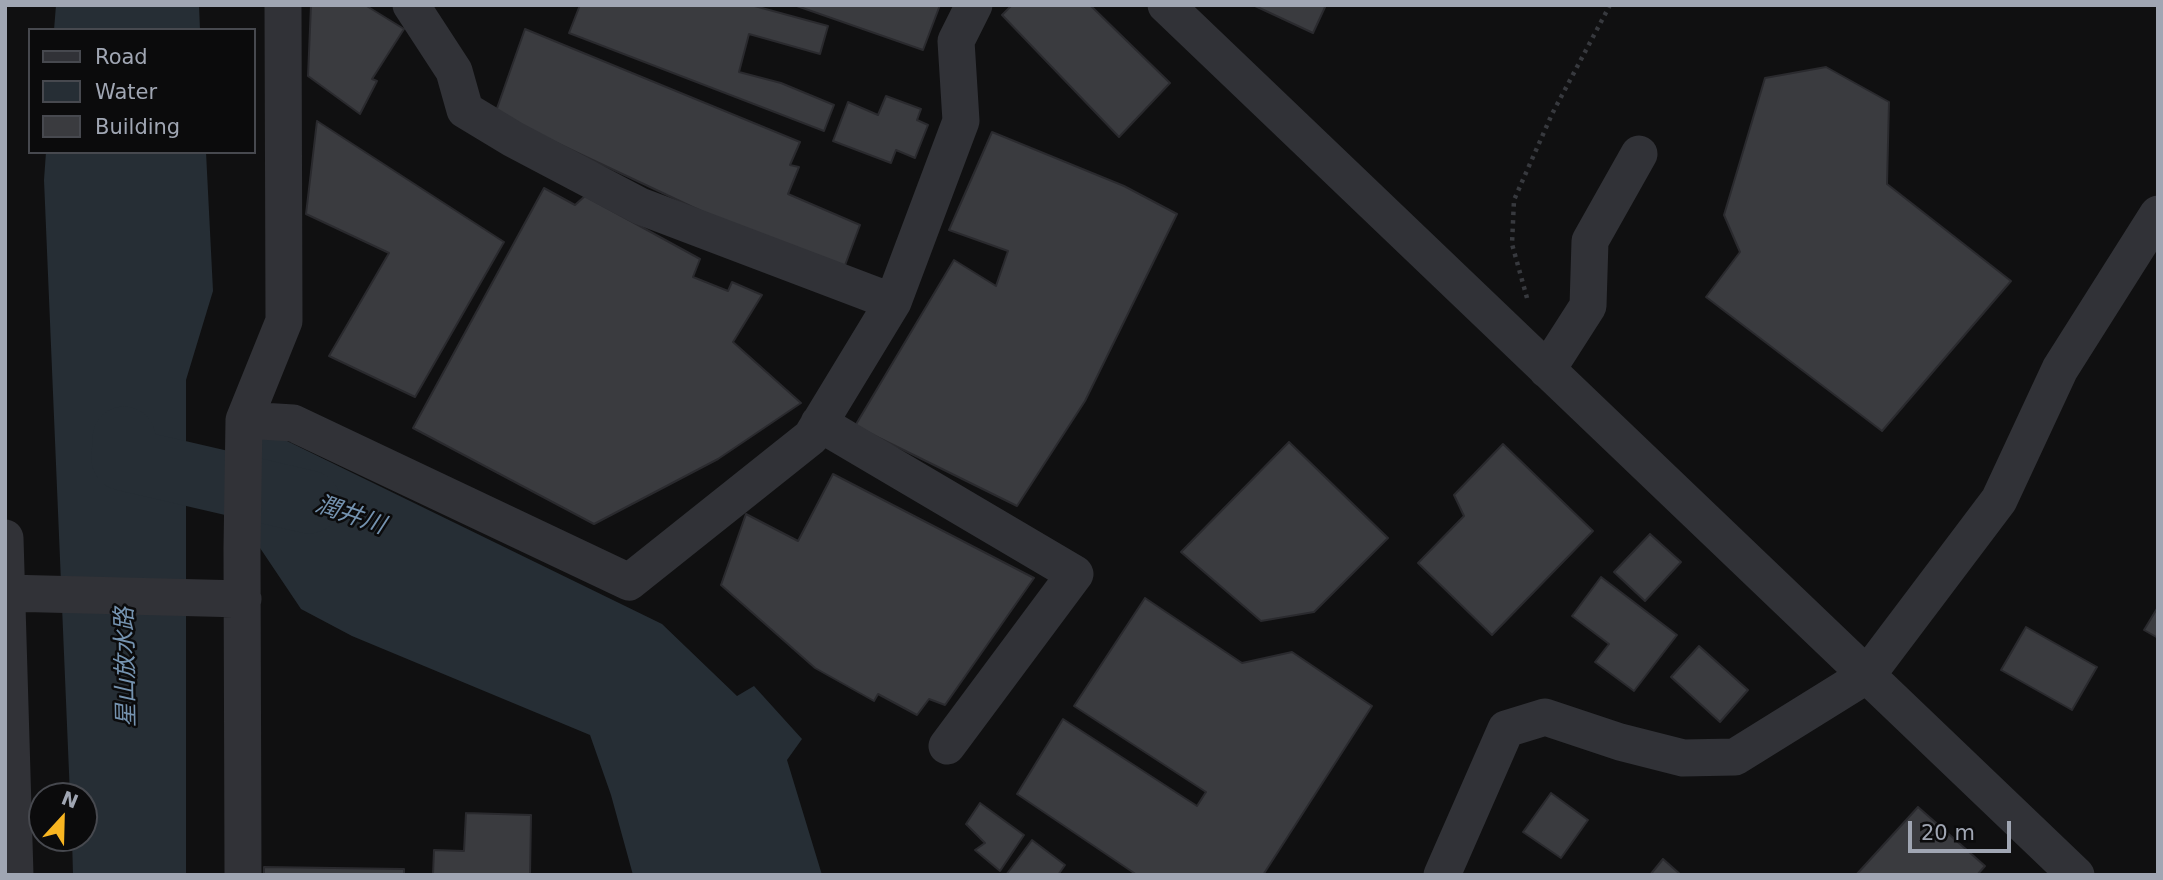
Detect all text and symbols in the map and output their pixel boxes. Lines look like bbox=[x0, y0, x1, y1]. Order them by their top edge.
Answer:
legend bbox=[28, 28, 256, 154]
text: Road bbox=[95, 45, 148, 69]
text: Water bbox=[95, 80, 157, 104]
text: Building bbox=[95, 115, 180, 139]
water label: 潤井川 bbox=[311, 491, 389, 541]
water label: 星山放水路 bbox=[112, 607, 142, 727]
north arrow bbox=[28, 782, 98, 852]
text: N bbox=[59, 786, 82, 813]
scale bar bbox=[1911, 806, 2014, 850]
text: 20 m bbox=[1921, 821, 1975, 845]

